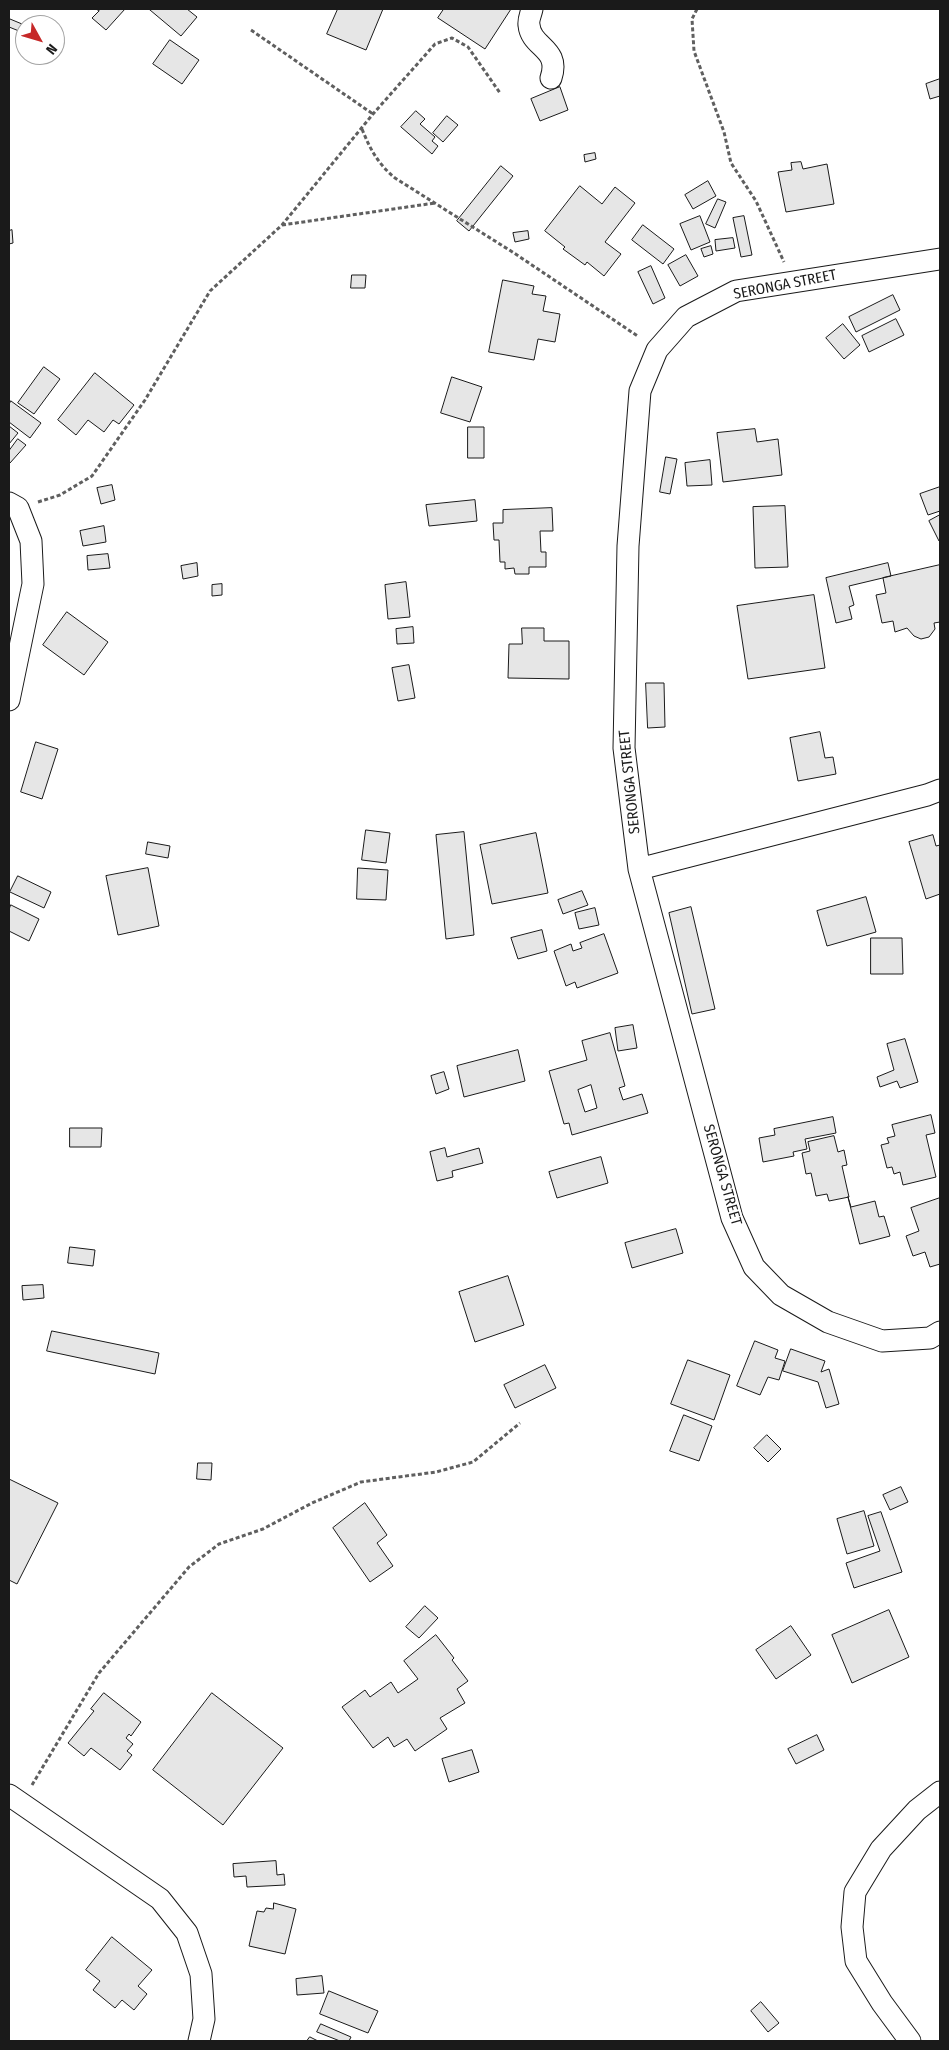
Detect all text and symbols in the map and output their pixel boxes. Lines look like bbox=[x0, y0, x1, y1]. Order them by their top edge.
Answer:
north arrow bbox=[15, 15, 65, 65]
text: N bbox=[42, 41, 61, 58]
street label: SERONGA STREET bbox=[732, 266, 838, 304]
street label: SERONGA STREET bbox=[616, 729, 644, 835]
street label: SERONGA STREET bbox=[699, 1122, 745, 1228]

